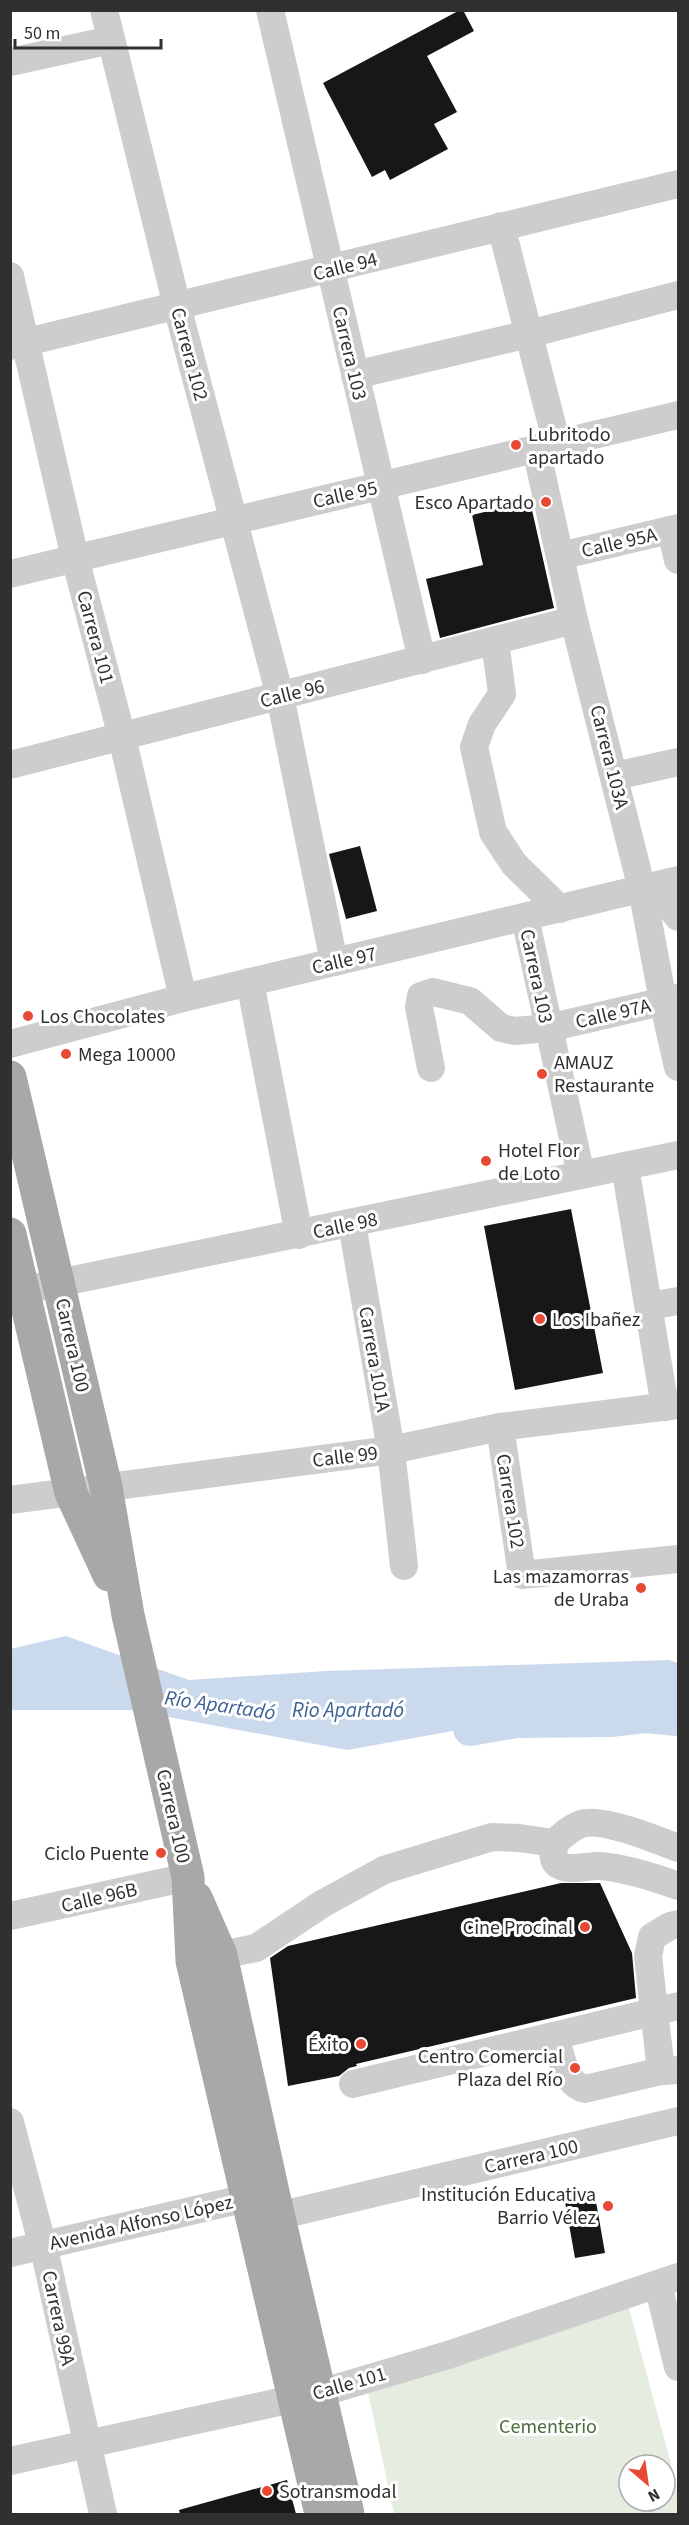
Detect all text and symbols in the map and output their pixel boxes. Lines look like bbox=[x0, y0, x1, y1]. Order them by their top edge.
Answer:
scale bar bbox=[15, 12, 160, 50]
text: 50 m bbox=[24, 21, 60, 46]
street label: Calle 94 bbox=[310, 245, 380, 288]
street label: Carrera 103 bbox=[325, 304, 373, 403]
street label: Carrera 102 bbox=[163, 305, 215, 404]
place label: Lubritodo apartado bbox=[528, 421, 611, 472]
marker: Lubritodo apartado bbox=[509, 438, 523, 452]
street label: Calle 95 bbox=[310, 474, 380, 516]
place label: Esco Apartado bbox=[414, 489, 534, 517]
marker: Esco Apartado bbox=[539, 495, 553, 509]
street label: Calle 95A bbox=[579, 521, 660, 565]
street label: Carrera 101 bbox=[69, 588, 121, 687]
street label: Calle 96 bbox=[257, 672, 327, 715]
street label: Carrera 103A bbox=[583, 702, 636, 812]
street label: Carrera 103 bbox=[512, 927, 560, 1026]
street label: Calle 97 bbox=[309, 940, 379, 982]
street label: Calle 97A bbox=[573, 992, 654, 1036]
place label: Los Chocolates bbox=[40, 1003, 165, 1031]
marker: Los Chocolates bbox=[21, 1009, 35, 1023]
place label: Mega 10000 bbox=[78, 1041, 176, 1069]
marker: Mega 10000 bbox=[59, 1047, 73, 1061]
place label: AMAUZ Restaurante bbox=[554, 1049, 654, 1100]
marker: AMAUZ Restaurante bbox=[535, 1067, 549, 1081]
place label: Hotel Flor de Loto bbox=[498, 1137, 580, 1188]
marker: Hotel Flor de Loto bbox=[479, 1154, 493, 1168]
street label: Calle 98 bbox=[310, 1205, 380, 1246]
street label: Carrera 100 bbox=[48, 1296, 96, 1395]
street label: Carrera 101A bbox=[351, 1304, 397, 1414]
place label: Los Ibañez bbox=[552, 1306, 640, 1334]
marker: Los Ibañez bbox=[533, 1312, 547, 1326]
street label: Calle 99 bbox=[311, 1439, 379, 1475]
street label: Carrera 102 bbox=[489, 1452, 531, 1551]
place label: Las mazamorras de Uraba bbox=[493, 1563, 629, 1614]
marker: Las mazamorras de Uraba bbox=[634, 1581, 648, 1595]
water label: Río Apartadó bbox=[163, 1682, 278, 1728]
water label: Rio Apartadó bbox=[292, 1695, 404, 1725]
street label: Carrera 100 bbox=[149, 1767, 197, 1866]
place label: Ciclo Puente bbox=[44, 1840, 149, 1868]
marker: Ciclo Puente bbox=[154, 1846, 168, 1860]
street label: Calle 96B bbox=[58, 1876, 140, 1920]
place label: Cine Procinal bbox=[463, 1914, 573, 1942]
marker: Cine Procinal bbox=[578, 1920, 592, 1934]
place label: Éxito bbox=[308, 2031, 349, 2059]
marker: Éxito bbox=[354, 2037, 368, 2051]
place label: Centro Comercial Plaza del Río bbox=[418, 2043, 563, 2094]
marker: Centro Comercial Plaza del Río bbox=[568, 2061, 582, 2075]
street label: Carrera 100 bbox=[482, 2133, 581, 2181]
place label: Institución Educativa Barrio Vélez bbox=[421, 2181, 596, 2232]
street label: Avenida Alfonso López bbox=[47, 2188, 236, 2258]
marker: Institución Educativa Barrio Vélez bbox=[601, 2199, 615, 2213]
street label: Carrera 99A bbox=[34, 2268, 82, 2368]
street label: Calle 101 bbox=[309, 2360, 389, 2408]
park label: Cementerio bbox=[499, 2413, 597, 2441]
north arrow bbox=[617, 2453, 677, 2513]
place label: Sotransmodal bbox=[279, 2478, 397, 2506]
text: N bbox=[644, 2483, 664, 2507]
marker: Sotransmodal bbox=[260, 2484, 274, 2498]

